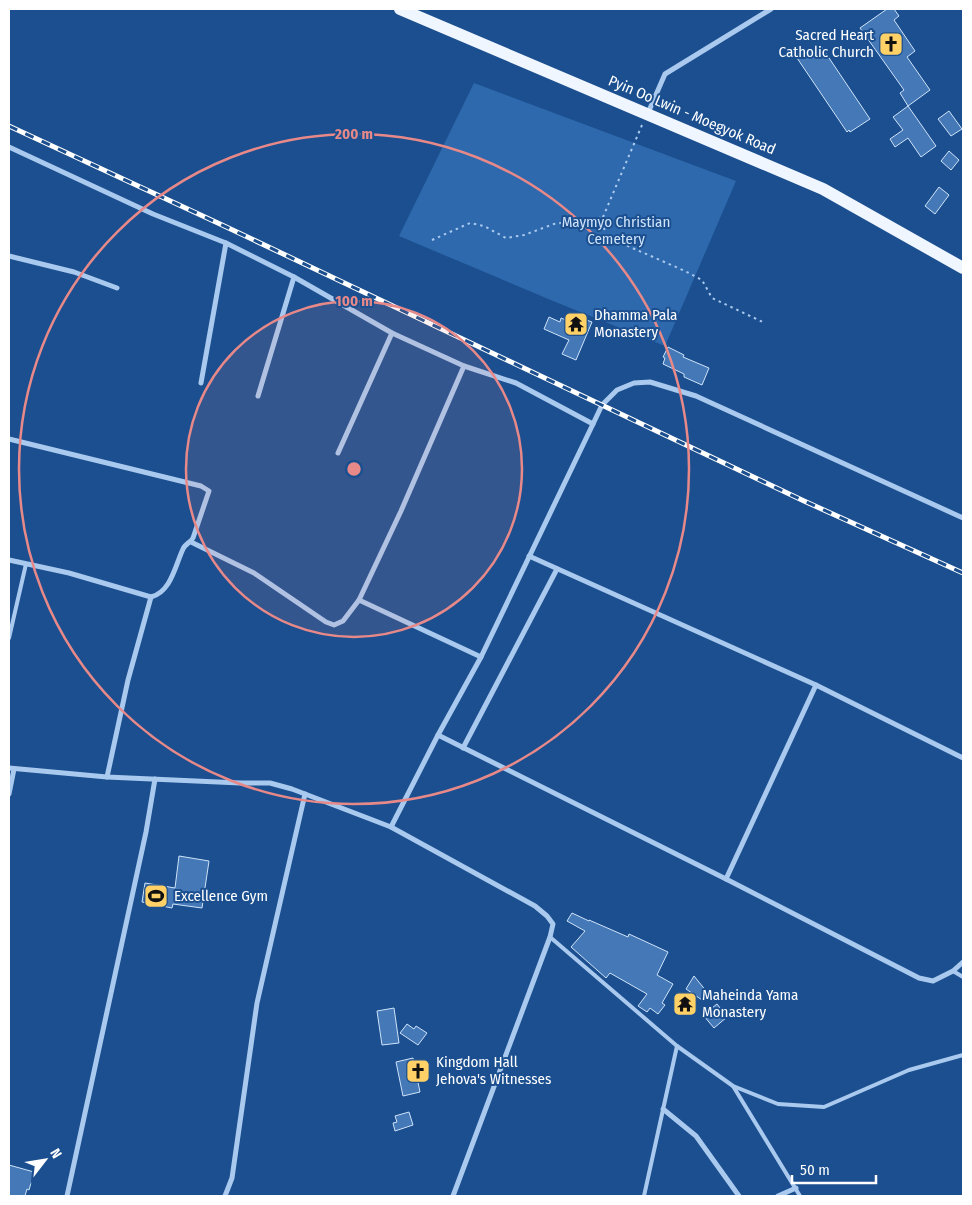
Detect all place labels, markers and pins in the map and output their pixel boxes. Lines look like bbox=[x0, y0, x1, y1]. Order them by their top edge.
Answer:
place label: Sacred Heart Catholic Church bbox=[778, 26, 874, 61]
church icon: Sacred Heart Catholic Church bbox=[878, 31, 904, 57]
place label: Dhamma Pala Monastery bbox=[594, 306, 677, 341]
temple icon: Dhamma Pala Monastery bbox=[563, 311, 589, 337]
centre of rings bbox=[345, 460, 363, 478]
sports icon: Excellence Gym bbox=[143, 883, 169, 909]
place label: Excellence Gym bbox=[174, 887, 268, 905]
place label: Maheinda Yama Monastery bbox=[702, 986, 798, 1021]
temple icon: Maheinda Yama Monastery bbox=[672, 991, 698, 1017]
place label: Kingdom Hall Jehova's Witnesses bbox=[436, 1053, 551, 1088]
church icon: Kingdom Hall Jehova's Witnesses bbox=[405, 1058, 431, 1084]

